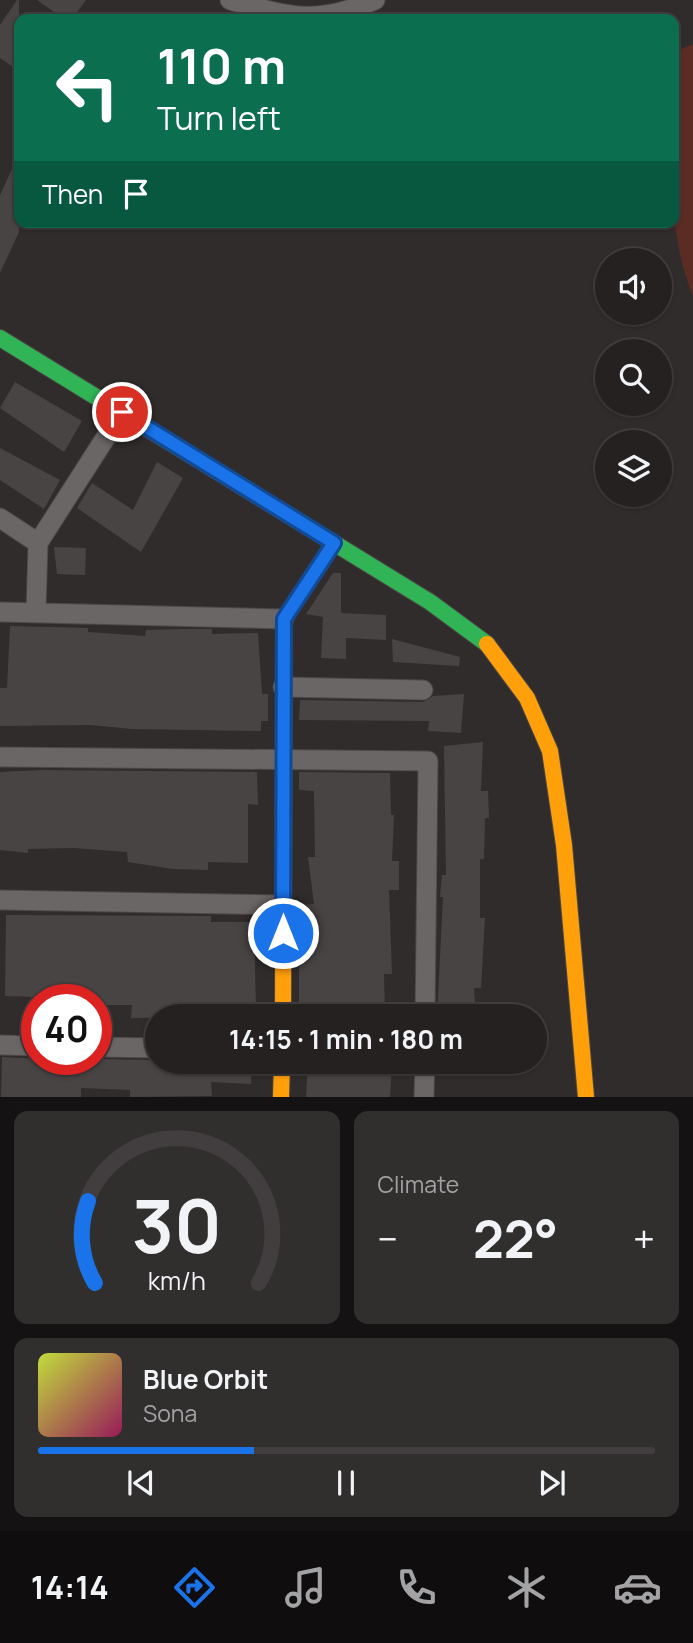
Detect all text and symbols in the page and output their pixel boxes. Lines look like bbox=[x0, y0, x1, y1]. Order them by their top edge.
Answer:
text: 110 m bbox=[157, 32, 286, 99]
icon: left bbox=[42, 42, 133, 133]
text: Turn left bbox=[157, 96, 281, 140]
icon: arrive bbox=[117, 175, 155, 213]
text: Then bbox=[42, 176, 103, 212]
map controls bbox=[595, 248, 672, 507]
button: sound bbox=[595, 248, 672, 325]
button: search bbox=[595, 339, 672, 416]
pin bbox=[92, 382, 152, 442]
icon: arrive bbox=[103, 393, 141, 431]
button: layers bbox=[595, 430, 672, 507]
position arrow bbox=[246, 896, 320, 970]
speed limit sign: 40 bbox=[21, 984, 112, 1075]
text: 14:15 · 1 min · 180 m bbox=[229, 1021, 463, 1057]
text: Climate bbox=[378, 1168, 459, 1200]
text: 30 bbox=[132, 1176, 222, 1276]
text: 22° bbox=[473, 1203, 558, 1274]
text: − bbox=[378, 1212, 398, 1264]
text: + bbox=[633, 1212, 655, 1264]
text: km/h bbox=[148, 1263, 206, 1298]
text: Blue Orbit bbox=[143, 1361, 268, 1397]
text: Sona bbox=[143, 1397, 197, 1429]
icon: previous bbox=[122, 1464, 160, 1502]
icon: pause bbox=[327, 1464, 365, 1502]
icon: next bbox=[533, 1464, 571, 1502]
icon: directions bbox=[170, 1563, 219, 1612]
icon: music bbox=[281, 1563, 330, 1612]
icon: phone bbox=[392, 1563, 441, 1612]
icon: climate bbox=[502, 1563, 551, 1612]
icon: car bbox=[613, 1563, 662, 1612]
text: 14:14 bbox=[31, 1565, 109, 1609]

